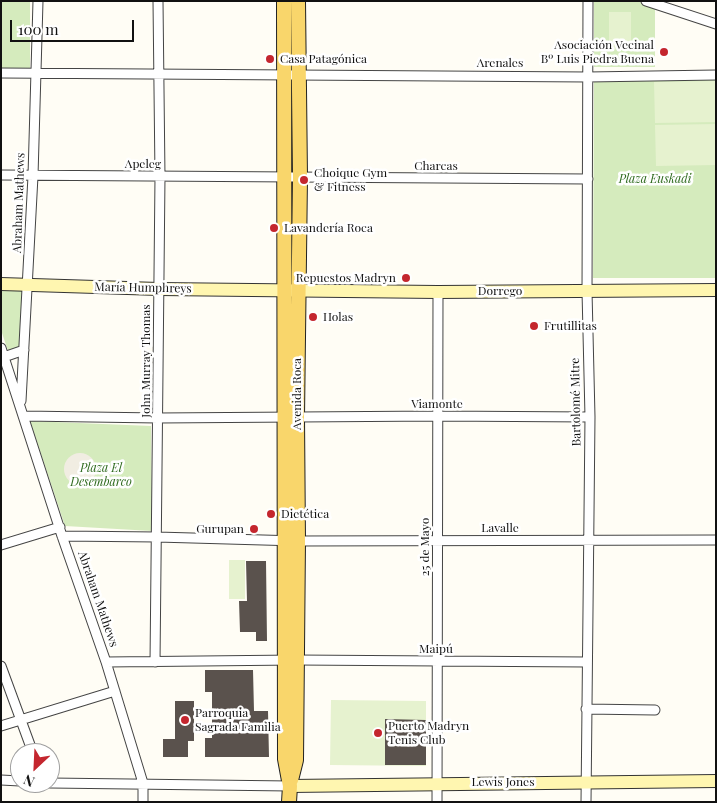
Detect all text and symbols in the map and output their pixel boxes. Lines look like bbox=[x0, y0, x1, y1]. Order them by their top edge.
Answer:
scale bar bbox=[12, 10, 136, 42]
text: 100 m bbox=[18, 19, 59, 39]
place label: Asociación Vecinal Bº Luis Piedra Buena bbox=[541, 38, 654, 66]
marker: Asociación Vecinal Bº Luis Piedra Buena bbox=[658, 46, 670, 58]
place label: Casa Patagónica bbox=[280, 52, 367, 66]
marker: Casa Patagónica bbox=[264, 53, 276, 65]
street label: Arenales bbox=[477, 56, 523, 70]
street label: Abraham Mathews bbox=[10, 153, 28, 253]
street label: Apeleg bbox=[125, 157, 161, 171]
street label: Charcas bbox=[414, 159, 458, 173]
place label: Choique Gym & Fitness bbox=[314, 166, 387, 194]
park label: Plaza Euskadi bbox=[619, 172, 691, 186]
marker: Choique Gym & Fitness bbox=[298, 174, 310, 186]
place label: Lavandería Roca bbox=[284, 221, 373, 235]
marker: Lavandería Roca bbox=[268, 222, 280, 234]
place label: Repuestos Madryn bbox=[296, 271, 396, 285]
marker: Repuestos Madryn bbox=[400, 272, 412, 284]
street label: María Humphreys bbox=[94, 280, 192, 296]
street label: Dorrego bbox=[478, 284, 522, 298]
street label: John Murray Thomas bbox=[139, 304, 153, 418]
place label: Holas bbox=[323, 310, 353, 324]
marker: Holas bbox=[307, 311, 319, 323]
place label: Frutillitas bbox=[544, 319, 597, 333]
marker: Frutillitas bbox=[528, 320, 540, 332]
street label: Avenida Roca bbox=[290, 358, 304, 430]
street label: Bartolomé Mitre bbox=[568, 358, 584, 446]
street label: Viamonte bbox=[411, 397, 463, 411]
park label: Plaza El Desembarco bbox=[70, 461, 132, 489]
place label: Dietética bbox=[281, 507, 329, 521]
marker: Dietética bbox=[265, 508, 277, 520]
street label: 25 de Mayo bbox=[418, 518, 432, 576]
street label: Lavalle bbox=[481, 521, 519, 535]
place label: Gurupan bbox=[196, 522, 244, 536]
marker: Gurupan bbox=[248, 523, 260, 535]
street label: Abraham Mathews bbox=[75, 549, 121, 649]
street label: Maipú bbox=[419, 642, 453, 656]
place label: Parroquia Sagrada Familia bbox=[195, 706, 281, 734]
marker: Parroquia Sagrada Familia bbox=[179, 714, 191, 726]
place label: Puerto Madryn Tenis Club bbox=[388, 719, 469, 747]
marker: Puerto Madryn Tenis Club bbox=[372, 727, 384, 739]
north arrow bbox=[10, 743, 60, 793]
text: N bbox=[20, 770, 37, 792]
street label: Lewis Jones bbox=[471, 775, 535, 789]

